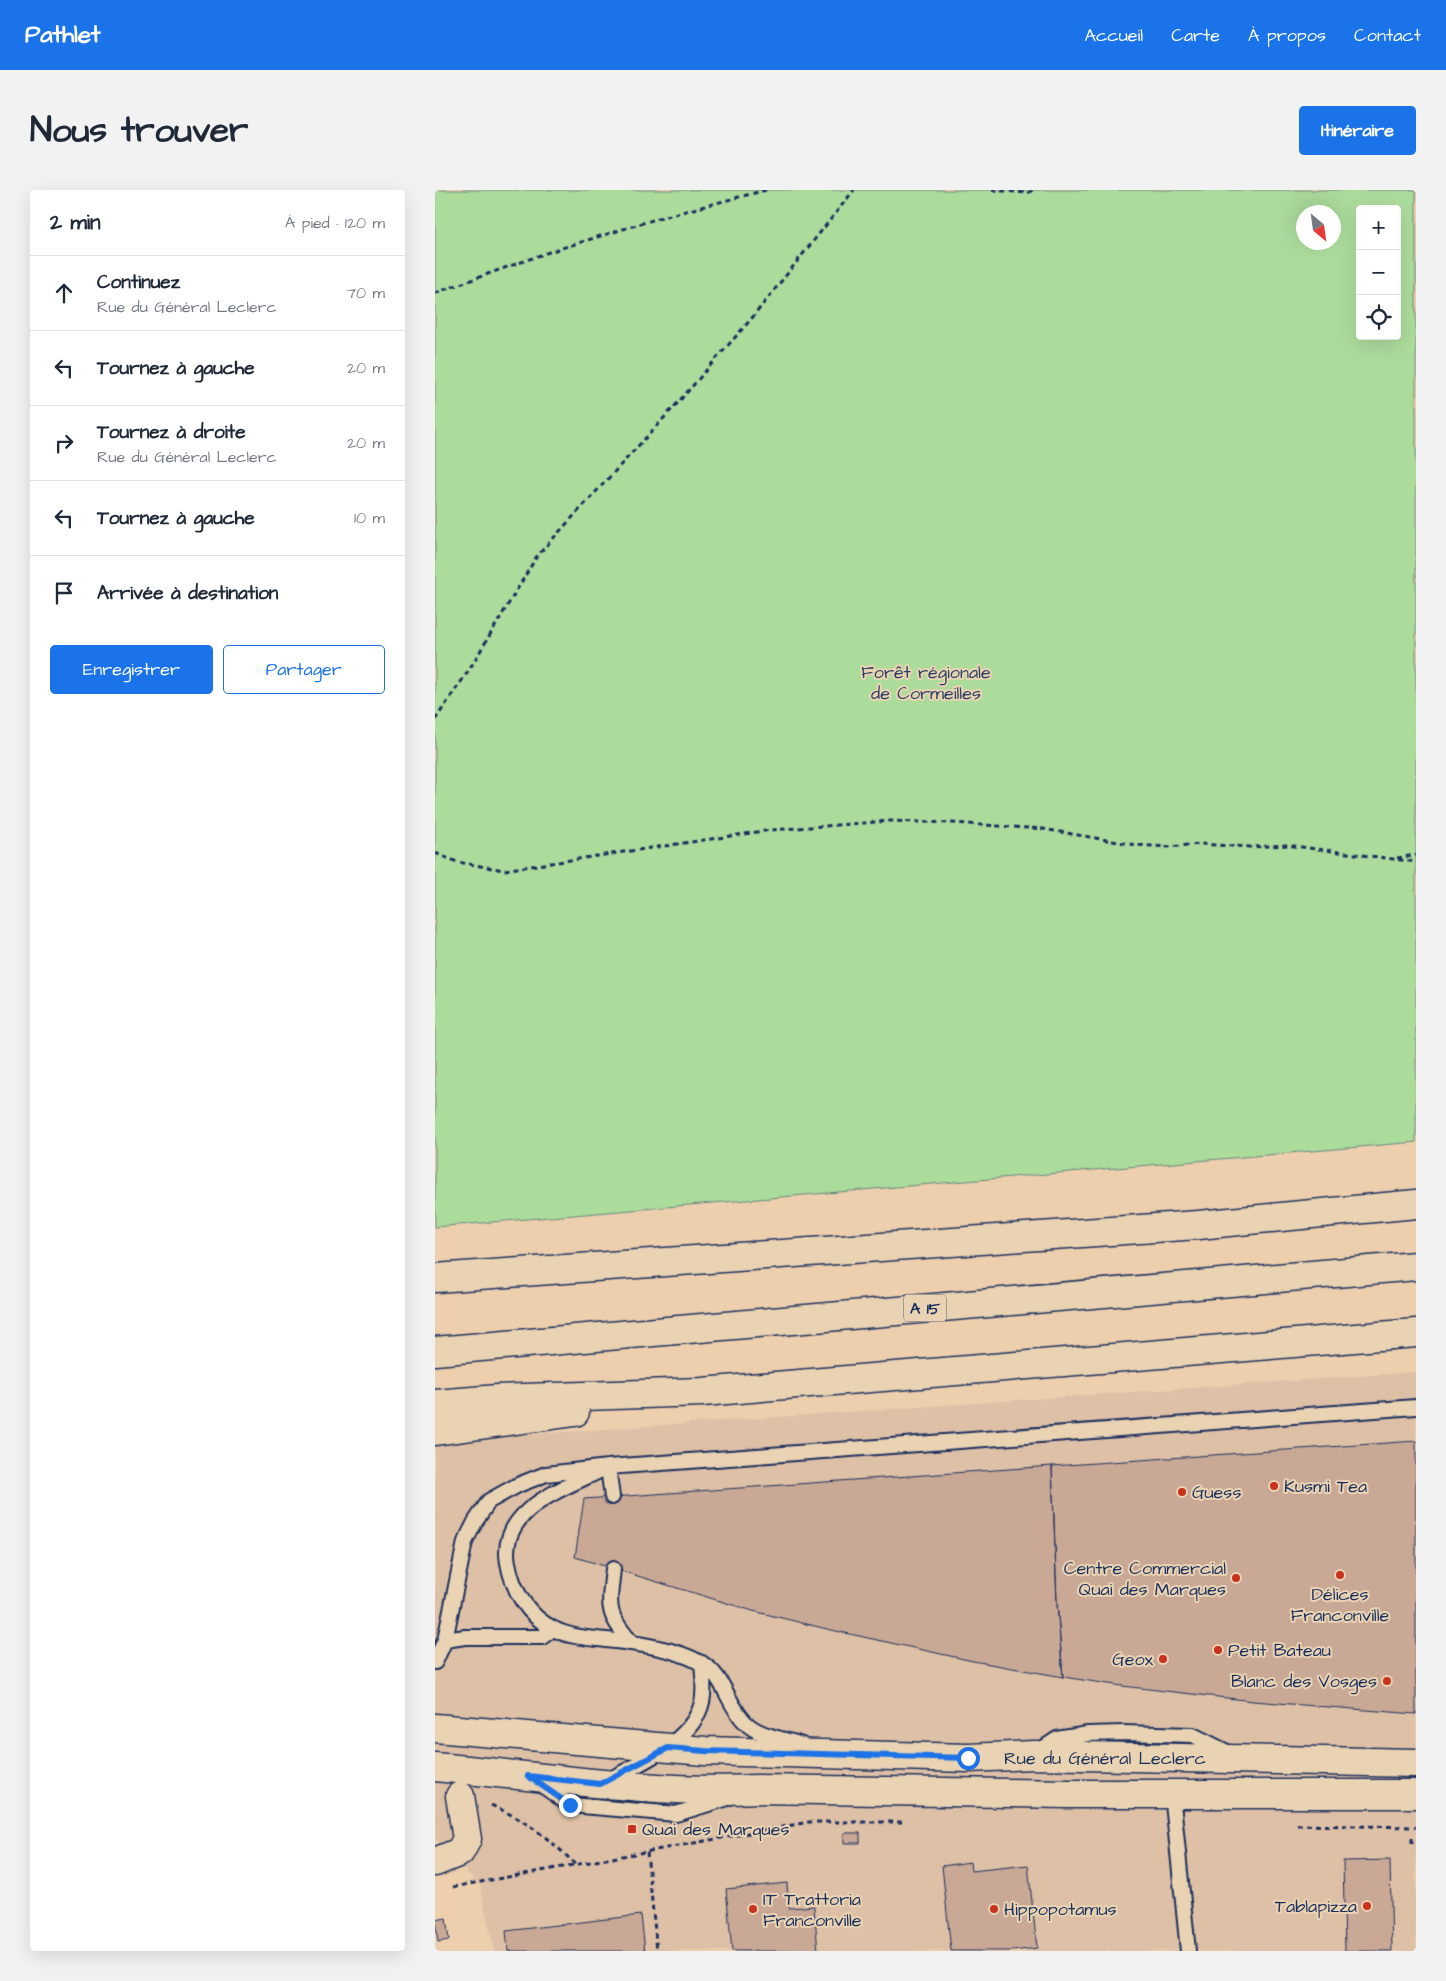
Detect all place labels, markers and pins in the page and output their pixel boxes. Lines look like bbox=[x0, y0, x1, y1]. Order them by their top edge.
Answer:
place label: Kusmi Tea bbox=[1284, 1474, 1367, 1499]
place label: Guess bbox=[1192, 1480, 1241, 1505]
marker: Kusmi Tea bbox=[1268, 1480, 1280, 1492]
marker: Guess bbox=[1176, 1486, 1188, 1498]
place label: Centre Commercial Quai des Marques bbox=[1064, 1556, 1226, 1602]
marker: Délices Franconville bbox=[1334, 1569, 1346, 1581]
marker: Centre Commercial Quai des Marques bbox=[1230, 1572, 1242, 1584]
place label: Délices Franconville bbox=[1291, 1582, 1390, 1628]
place label: Petit Bateau bbox=[1228, 1638, 1331, 1663]
marker: Petit Bateau bbox=[1212, 1644, 1224, 1656]
place label: Geox bbox=[1112, 1647, 1154, 1672]
marker: Geox bbox=[1157, 1653, 1169, 1665]
place label: Blanc des Vosges bbox=[1231, 1669, 1377, 1695]
marker: Blanc des Vosges bbox=[1381, 1675, 1393, 1687]
place label: Quai des Marques bbox=[642, 1817, 789, 1842]
marker: Quai des Marques bbox=[626, 1823, 638, 1835]
place label: IT Trattoria Franconville bbox=[763, 1887, 862, 1933]
place label: Tablapizza bbox=[1275, 1894, 1357, 1919]
place label: Hippopotamus bbox=[1004, 1897, 1117, 1922]
marker: Tablapizza bbox=[1361, 1900, 1373, 1912]
marker: IT Trattoria Franconville bbox=[747, 1903, 759, 1915]
marker: Hippopotamus bbox=[988, 1903, 1000, 1915]

